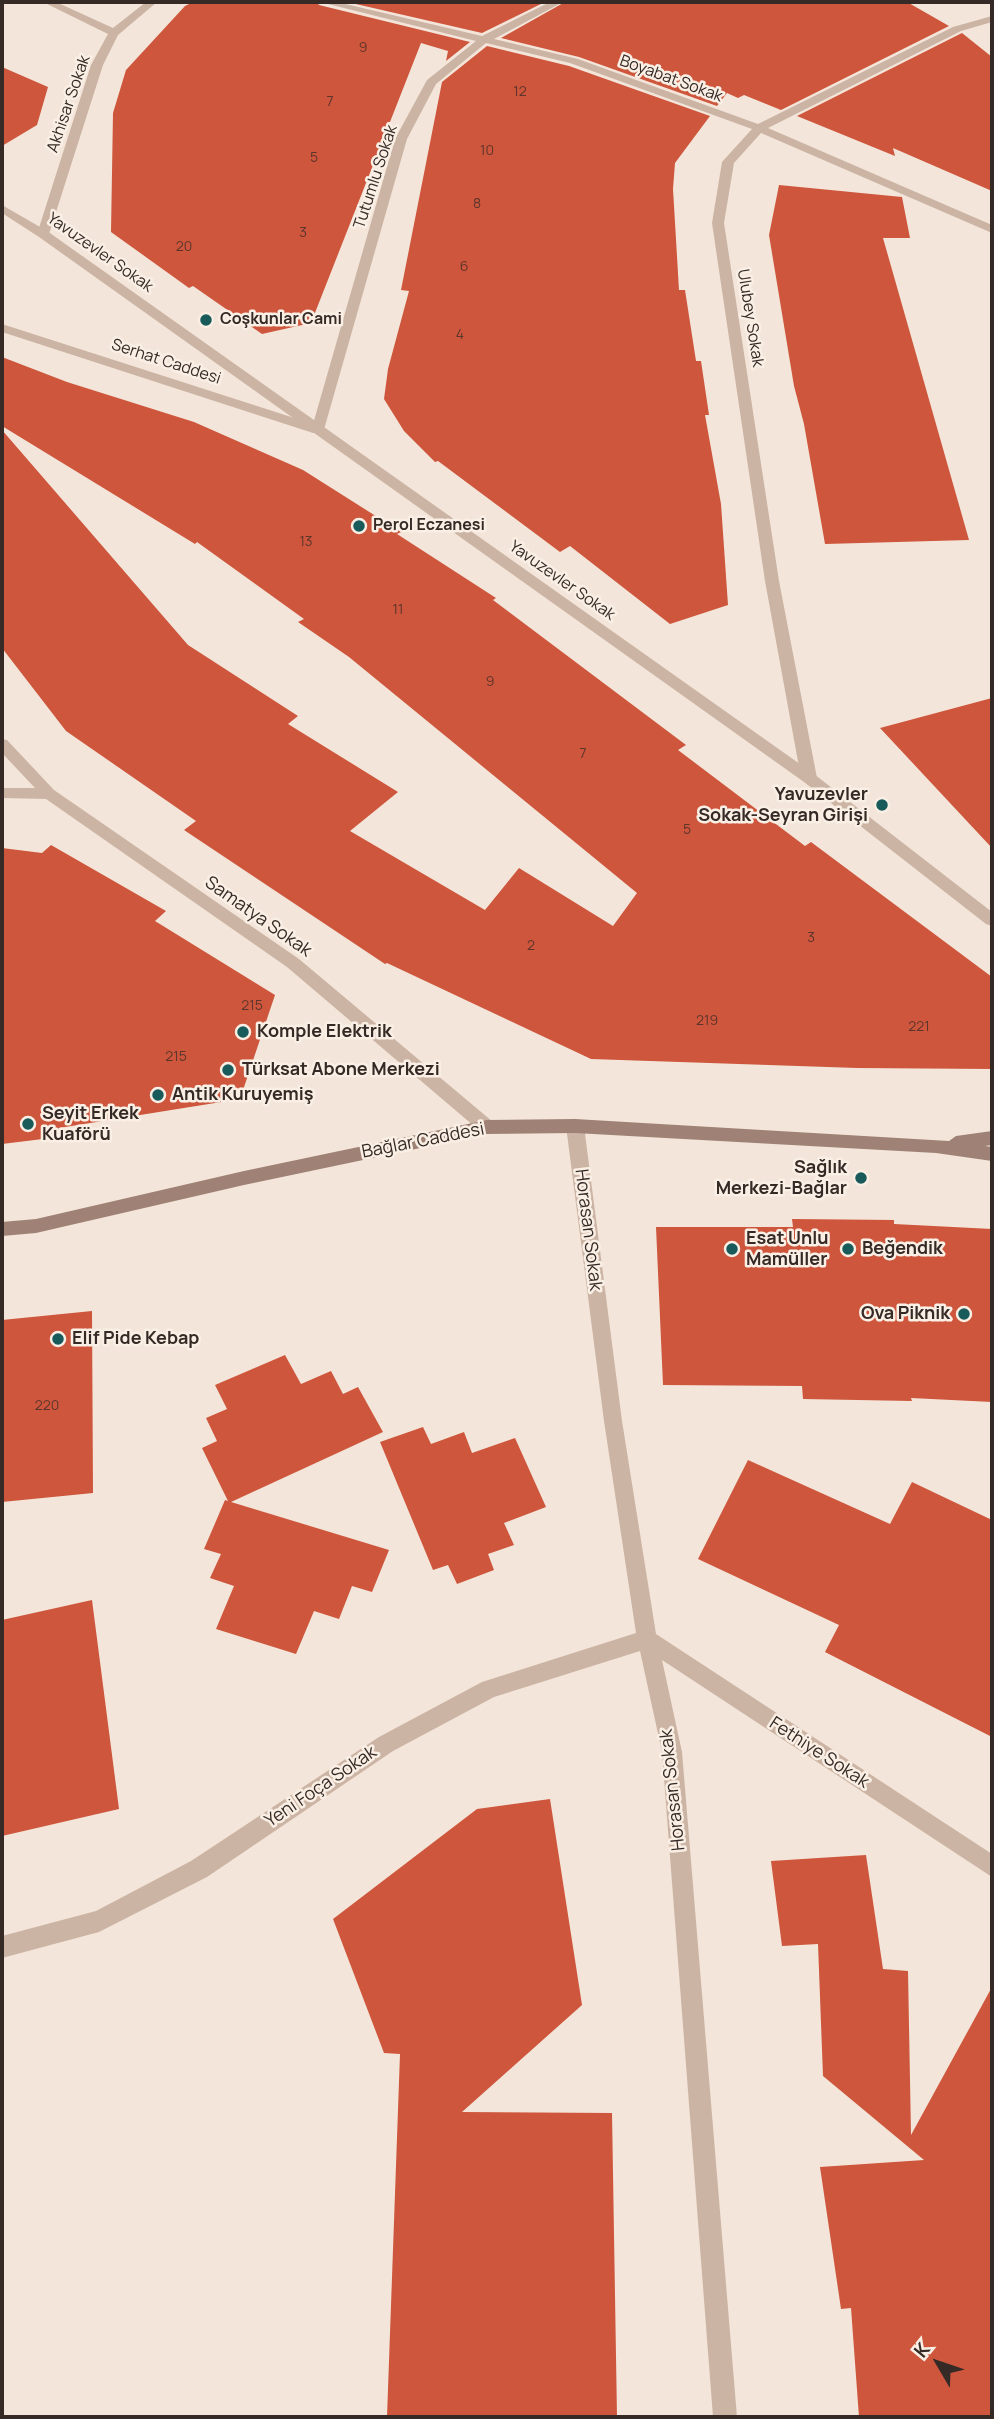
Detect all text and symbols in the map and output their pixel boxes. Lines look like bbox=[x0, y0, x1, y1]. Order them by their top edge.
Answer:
house number: 9 bbox=[359, 40, 367, 56]
street label: Boyabat Sokak bbox=[617, 52, 725, 106]
street label: Akhisar Sokak bbox=[43, 53, 95, 155]
house number: 12 bbox=[513, 84, 527, 100]
house number: 7 bbox=[326, 94, 334, 110]
street label: Tutumlu Sokak bbox=[350, 123, 402, 231]
house number: 10 bbox=[480, 143, 494, 159]
house number: 5 bbox=[310, 150, 318, 166]
house number: 8 bbox=[473, 196, 481, 212]
street label: Yavuzevler Sokak bbox=[43, 209, 157, 297]
house number: 3 bbox=[299, 225, 307, 241]
house number: 20 bbox=[176, 239, 192, 255]
house number: 6 bbox=[460, 259, 468, 275]
street label: Ulubey Sokak bbox=[733, 268, 767, 368]
place label: Coşkunlar Cami bbox=[220, 310, 342, 330]
marker: Coşkunlar Cami bbox=[198, 312, 214, 328]
house number: 4 bbox=[456, 327, 464, 343]
street label: Serhat Caddesi bbox=[109, 335, 223, 389]
place label: Perol Eczanesi bbox=[373, 516, 485, 536]
marker: Perol Eczanesi bbox=[351, 518, 367, 534]
house number: 13 bbox=[299, 534, 313, 550]
street label: Yavuzevler Sokak bbox=[505, 537, 619, 625]
house number: 11 bbox=[393, 602, 403, 618]
house number: 9 bbox=[486, 674, 494, 690]
house number: 7 bbox=[579, 746, 587, 762]
place label: Yavuzevler Sokak-Seyran Girişi bbox=[698, 784, 868, 826]
marker: Yavuzevler Sokak-Seyran Girişi bbox=[874, 797, 890, 813]
house number: 5 bbox=[683, 822, 691, 838]
street label: Samatya Sokak bbox=[200, 872, 316, 962]
house number: 3 bbox=[807, 930, 815, 946]
house number: 2 bbox=[527, 938, 535, 954]
house number: 215 bbox=[241, 998, 263, 1014]
house number: 219 bbox=[696, 1013, 718, 1029]
house number: 221 bbox=[908, 1019, 930, 1035]
place label: Komple Elektrik bbox=[257, 1021, 392, 1043]
marker: Komple Elektrik bbox=[235, 1024, 251, 1040]
house number: 215 bbox=[165, 1049, 187, 1065]
place label: Türksat Abone Merkezi bbox=[242, 1059, 440, 1081]
marker: Türksat Abone Merkezi bbox=[220, 1062, 236, 1078]
place label: Antik Kuruyemiş bbox=[172, 1084, 313, 1106]
marker: Antik Kuruyemiş bbox=[150, 1087, 166, 1103]
place label: Seyit Erkek Kuaförü bbox=[42, 1103, 139, 1146]
marker: Seyit Erkek Kuaförü bbox=[20, 1116, 36, 1132]
street label: Bağlar Caddesi bbox=[360, 1119, 486, 1163]
place label: Sağlık Merkezi-Bağlar bbox=[716, 1157, 847, 1200]
street label: Horasan Sokak bbox=[570, 1168, 606, 1292]
marker: Sağlık Merkezi-Bağlar bbox=[853, 1170, 869, 1186]
place label: Esat Unlu Mamüller bbox=[746, 1228, 829, 1270]
place label: Beğendik bbox=[862, 1238, 943, 1260]
marker: Esat Unlu Mamüller bbox=[724, 1241, 740, 1257]
marker: Beğendik bbox=[840, 1241, 856, 1257]
place label: Ova Piknik bbox=[861, 1303, 950, 1325]
marker: Ova Piknik bbox=[956, 1306, 972, 1322]
place label: Elif Pide Kebap bbox=[72, 1328, 199, 1350]
marker: Elif Pide Kebap bbox=[50, 1331, 66, 1347]
house number: 220 bbox=[35, 1398, 59, 1414]
street label: Fethiye Sokak bbox=[765, 1713, 873, 1793]
street label: Horasan Sokak bbox=[656, 1728, 690, 1852]
street label: Yeni Foça Sokak bbox=[261, 1742, 381, 1832]
north arrow bbox=[903, 2328, 973, 2398]
text: K bbox=[908, 2337, 936, 2363]

